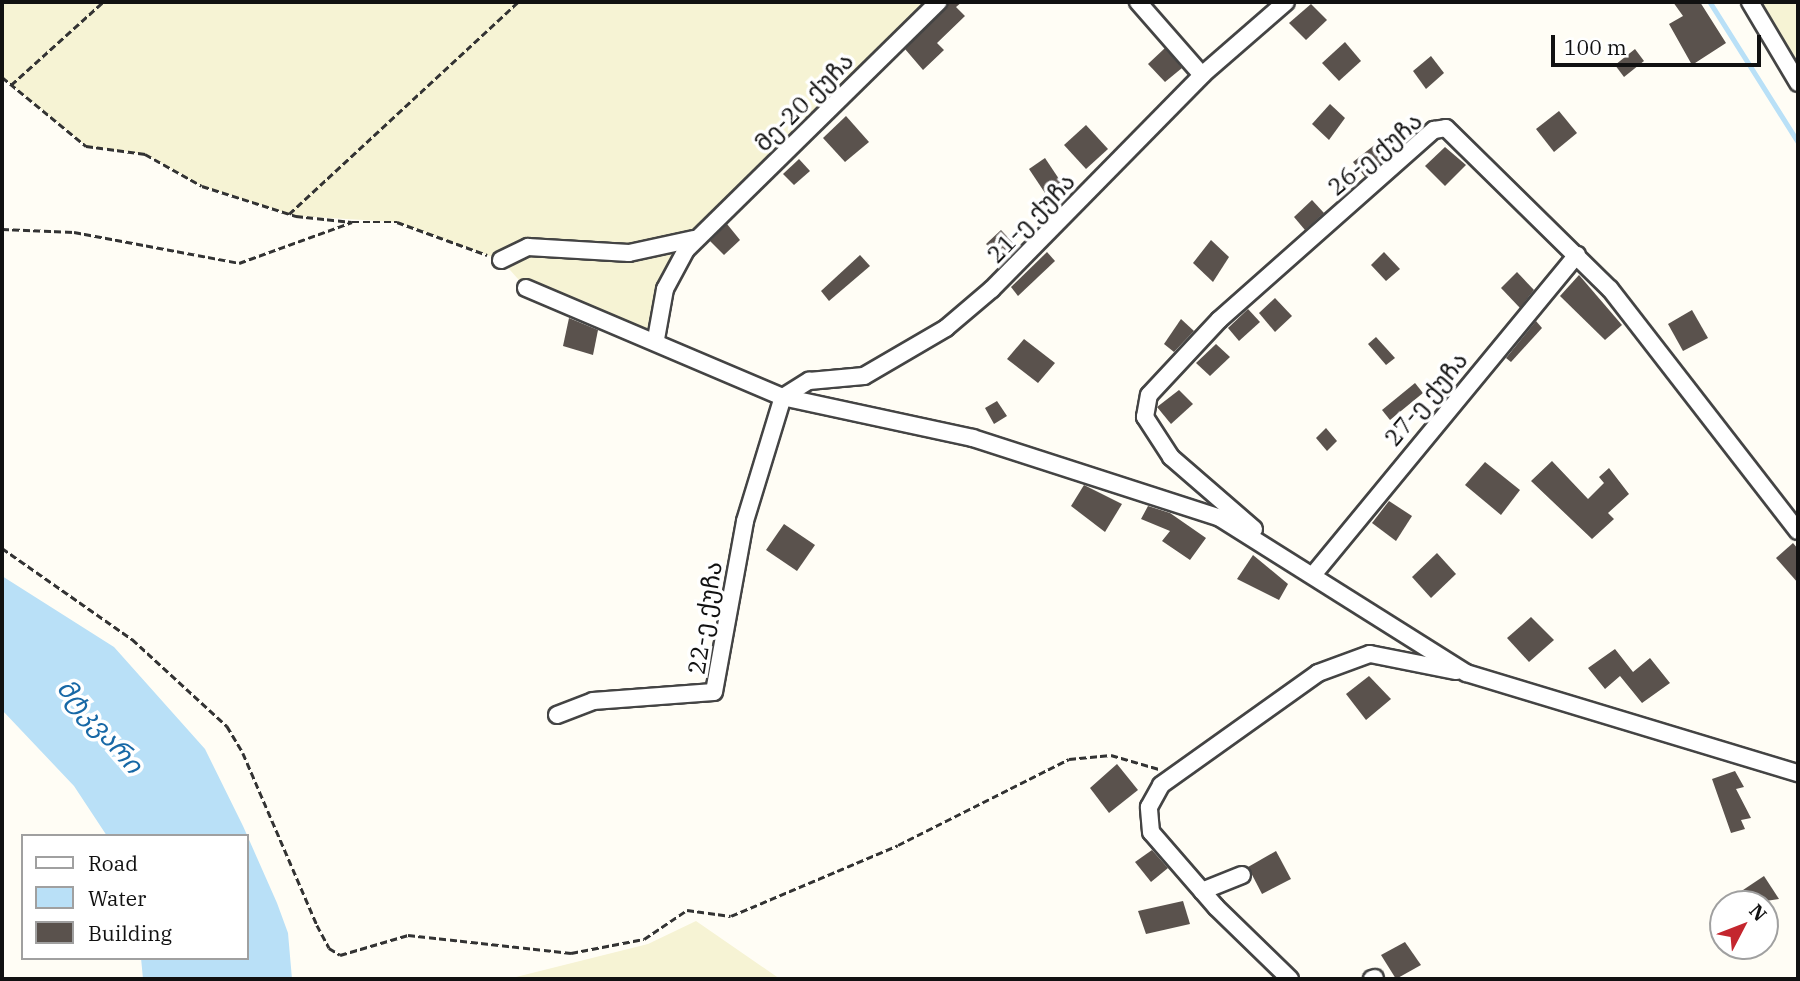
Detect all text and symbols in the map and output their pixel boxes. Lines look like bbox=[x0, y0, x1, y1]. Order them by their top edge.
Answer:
scale bar bbox=[1555, 21, 1765, 65]
text: 100 m bbox=[1564, 33, 1627, 61]
street label: მე-20 ქუჩა bbox=[749, 47, 859, 157]
street label: 26-ე ქუჩა bbox=[1322, 106, 1428, 202]
street label: 21-ე ქუჩა bbox=[981, 167, 1081, 269]
street label: 27-ე ქუჩა bbox=[1378, 346, 1474, 452]
street label: 22-ე ქუჩა bbox=[682, 559, 728, 677]
water label: მტკვარი bbox=[51, 672, 149, 780]
legend bbox=[21, 834, 248, 960]
text: Road bbox=[88, 849, 138, 877]
text: Water bbox=[88, 884, 146, 912]
north arrow bbox=[1709, 890, 1779, 960]
text: N bbox=[1744, 899, 1772, 926]
text: Building bbox=[88, 919, 172, 947]

